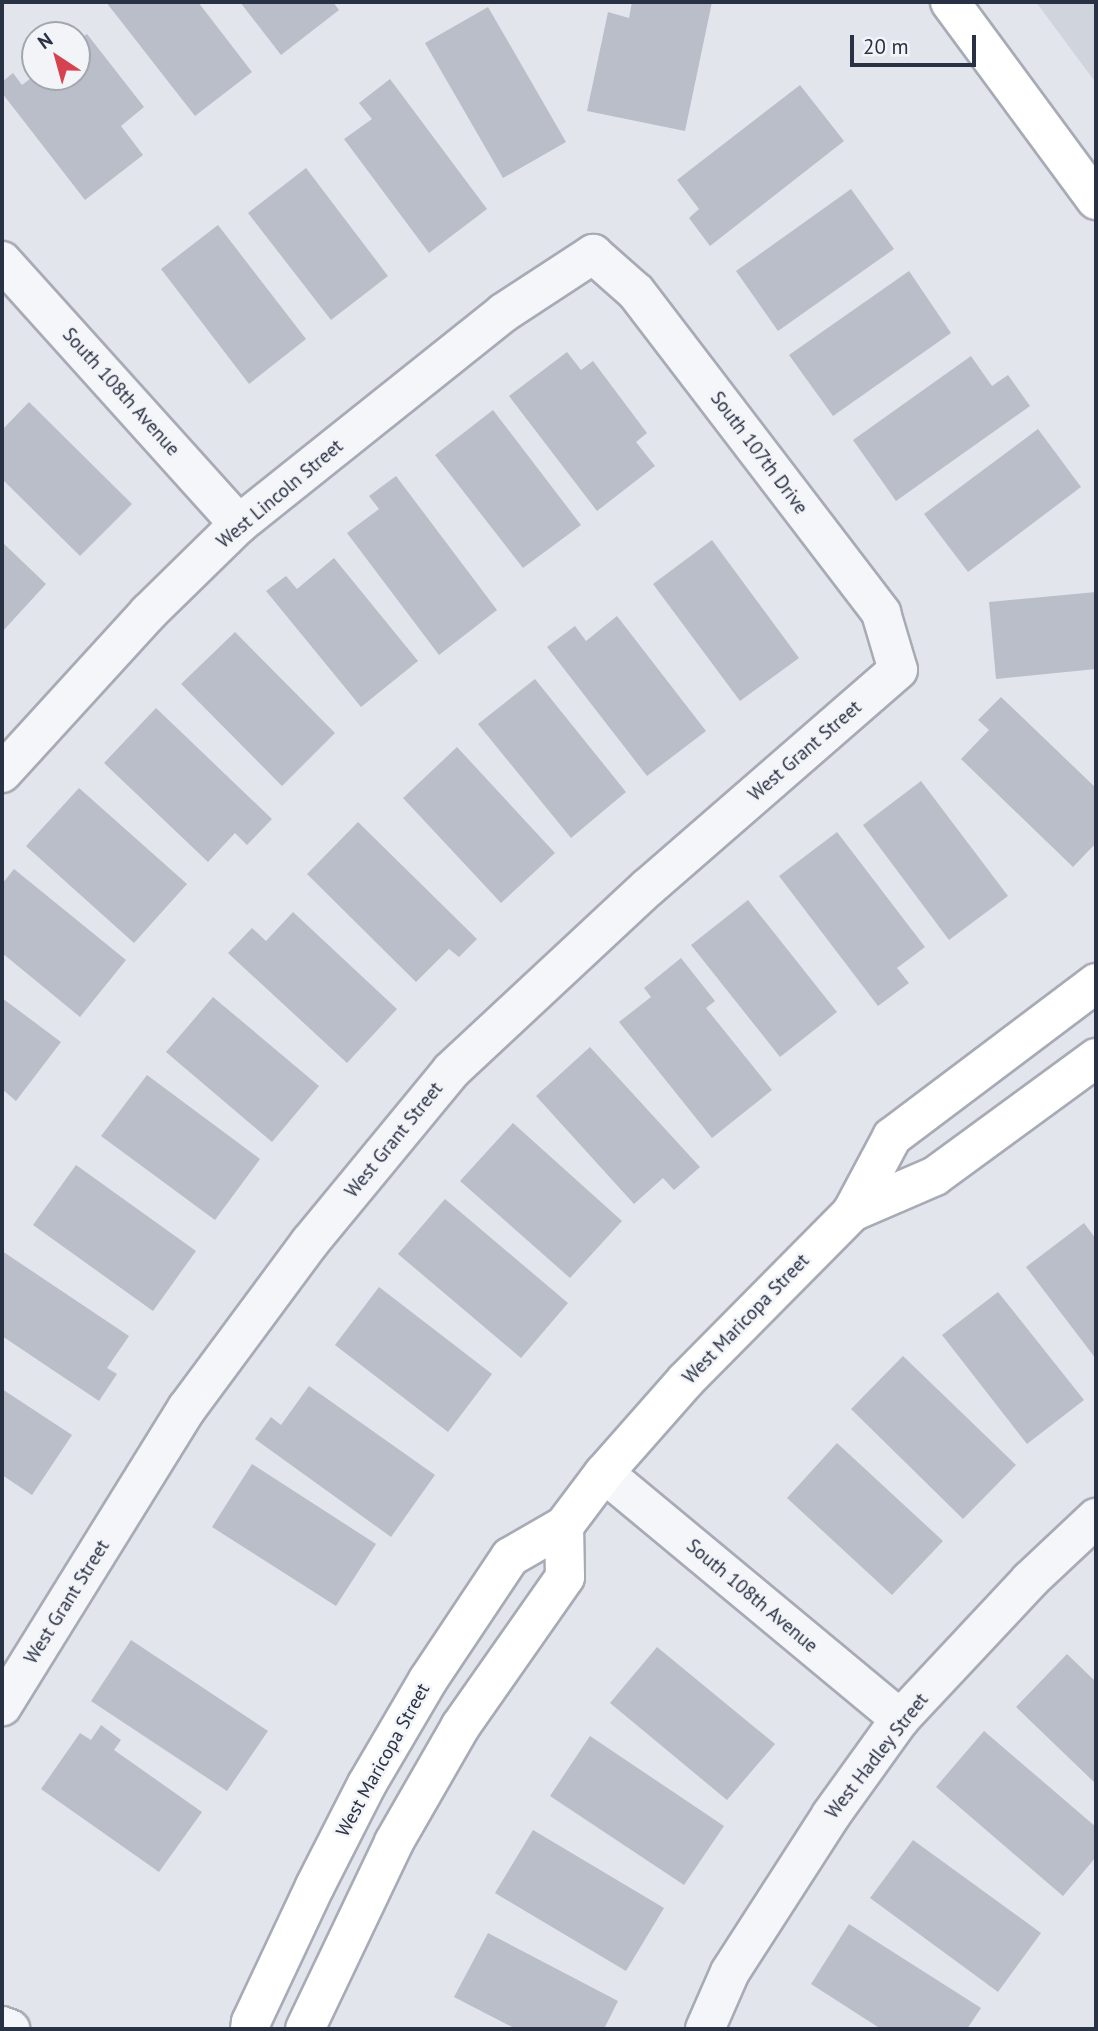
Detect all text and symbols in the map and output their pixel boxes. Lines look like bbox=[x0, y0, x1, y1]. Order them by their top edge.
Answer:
north arrow bbox=[21, 21, 91, 91]
scale bar bbox=[853, 21, 979, 65]
text: N bbox=[33, 27, 57, 54]
text: 20 m bbox=[863, 33, 909, 60]
street label: South 108th Avenue bbox=[57, 323, 185, 461]
street label: South 107th Drive bbox=[706, 387, 812, 519]
street label: West Lincoln Street bbox=[212, 435, 348, 553]
street label: West Grant Street bbox=[744, 696, 866, 806]
street label: West Grant Street bbox=[340, 1078, 448, 1202]
street label: West Maricopa Street bbox=[678, 1249, 814, 1389]
street label: South 108th Avenue bbox=[682, 1534, 822, 1658]
street label: West Grant Street bbox=[20, 1536, 114, 1668]
street label: West Maricopa Street bbox=[331, 1679, 435, 1841]
street label: West Hadley Street bbox=[821, 1688, 933, 1824]

